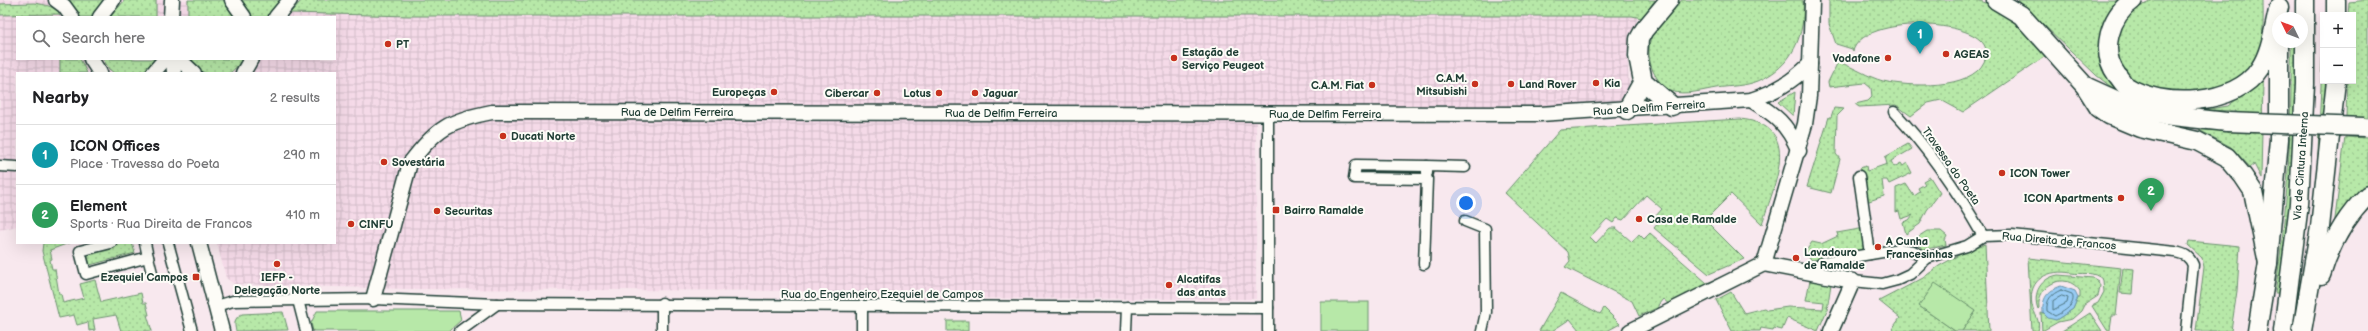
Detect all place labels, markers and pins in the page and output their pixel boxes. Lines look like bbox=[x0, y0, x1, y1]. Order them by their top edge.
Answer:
pin: 1 bbox=[1907, 21, 1933, 54]
place label: PT bbox=[396, 38, 410, 51]
marker: PT bbox=[383, 39, 393, 49]
place label: Estação de Serviço Peugeot bbox=[1182, 46, 1264, 72]
place label: AGEAS bbox=[1953, 48, 1989, 61]
marker: AGEAS bbox=[1941, 49, 1951, 59]
place label: Vodafone bbox=[1833, 52, 1880, 65]
marker: Estação de Serviço Peugeot bbox=[1169, 53, 1179, 63]
marker: Vodafone bbox=[1883, 53, 1893, 63]
place label: C.A.M. Mitsubishi bbox=[1416, 72, 1468, 98]
place label: Kia bbox=[1604, 77, 1620, 90]
place label: Land Rover bbox=[1519, 78, 1577, 91]
marker: Kia bbox=[1591, 78, 1601, 88]
place label: C.A.M. Fiat bbox=[1311, 79, 1364, 92]
marker: C.A.M. Mitsubishi bbox=[1470, 79, 1480, 89]
marker: Land Rover bbox=[1506, 79, 1516, 89]
marker: C.A.M. Fiat bbox=[1367, 80, 1377, 90]
place label: Europeças bbox=[712, 86, 767, 99]
marker: Europeças bbox=[769, 87, 779, 97]
place label: Cibercar bbox=[825, 87, 870, 100]
place label: Lotus bbox=[903, 87, 932, 100]
place label: Jaguar bbox=[983, 87, 1019, 100]
marker: Cibercar bbox=[872, 88, 882, 98]
marker: Lotus bbox=[934, 88, 944, 98]
marker: Jaguar bbox=[970, 88, 980, 98]
place label: Ducati Norte bbox=[511, 130, 575, 143]
marker: Ducati Norte bbox=[498, 131, 508, 141]
place label: Sovestária bbox=[392, 156, 445, 169]
marker: Sovestária bbox=[379, 157, 389, 167]
place label: ICON Tower bbox=[2010, 167, 2071, 180]
marker: ICON Tower bbox=[1997, 168, 2007, 178]
pin: 2 bbox=[2138, 178, 2164, 211]
place label: ICON Apartments bbox=[2024, 192, 2114, 205]
marker: ICON Apartments bbox=[2116, 193, 2126, 203]
place label: Bairro Ramalde bbox=[1284, 204, 1364, 217]
place label: Securitas bbox=[445, 205, 493, 218]
marker: Bairro Ramalde bbox=[1271, 205, 1281, 215]
marker: Securitas bbox=[432, 206, 442, 216]
place label: Casa de Ramalde bbox=[1647, 213, 1737, 226]
marker: Casa de Ramalde bbox=[1634, 214, 1644, 224]
place label: CINFU bbox=[359, 218, 393, 231]
marker: CINFU bbox=[346, 219, 356, 229]
place label: A Cunha Francesinhas bbox=[1885, 235, 1953, 261]
marker: A Cunha Francesinhas bbox=[1873, 242, 1883, 252]
place label: Lavadouro de Ramalde bbox=[1804, 246, 1865, 272]
marker: Lavadouro de Ramalde bbox=[1791, 253, 1801, 263]
marker: IEFP - Delegação Norte bbox=[272, 259, 282, 269]
place label: Ezequiel Campos bbox=[101, 271, 189, 284]
place label: IEFP - Delegação Norte bbox=[234, 271, 320, 297]
marker: Ezequiel Campos bbox=[191, 272, 201, 282]
place label: Alcatifas das antas bbox=[1176, 273, 1226, 299]
marker: Alcatifas das antas bbox=[1164, 280, 1174, 290]

